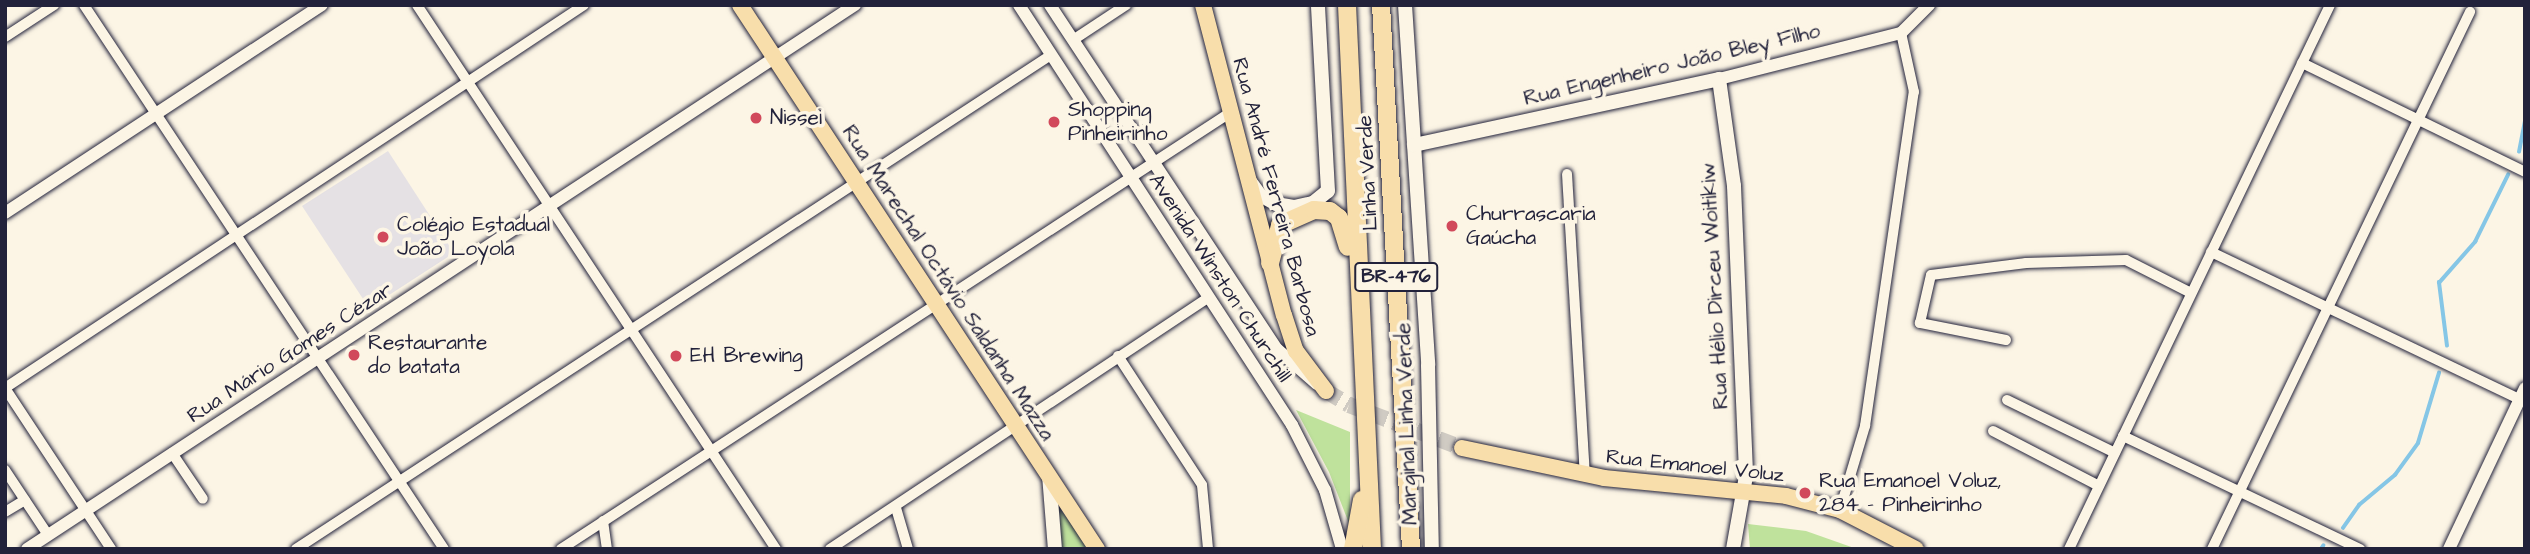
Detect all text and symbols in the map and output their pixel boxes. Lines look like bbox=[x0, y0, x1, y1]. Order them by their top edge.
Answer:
street label: Rua Engenheiro João Bley Filho bbox=[1521, 19, 1823, 111]
street label: Rua André Ferreira Barbosa bbox=[1227, 55, 1325, 339]
place label: Shopping Pinheirinho bbox=[1068, 97, 1167, 147]
place label: Nissei bbox=[770, 105, 822, 131]
marker: Nissei bbox=[748, 110, 764, 126]
marker: Shopping Pinheirinho bbox=[1046, 114, 1062, 130]
street label: Linha Verde bbox=[1352, 114, 1384, 232]
street label: Rua Marechal Octávio Saldanha Mazza bbox=[836, 121, 1060, 445]
street label: Rua Hélio Dirceu Woitikiw bbox=[1696, 162, 1734, 410]
street label: Avenida Winston Churchill bbox=[1143, 169, 1297, 387]
place label: Churrascaria Gaúcha bbox=[1466, 201, 1596, 251]
place label: Colégio Estadual João Loyola bbox=[397, 212, 550, 262]
marker: Churrascaria Gaúcha bbox=[1444, 218, 1460, 234]
marker: Colégio Estadual João Loyola bbox=[375, 229, 391, 245]
road number: BR-476 bbox=[1354, 262, 1438, 292]
street label: Rua Mário Gomes Cézar bbox=[183, 277, 397, 429]
street label: Marginal Linha Verde bbox=[1391, 322, 1423, 526]
place label: Restaurante do batata bbox=[368, 330, 487, 380]
place label: EH Brewing bbox=[690, 343, 803, 369]
marker: Restaurante do batata bbox=[346, 347, 362, 363]
marker: EH Brewing bbox=[668, 348, 684, 364]
street label: Rua Emanoel Voluz bbox=[1605, 444, 1785, 488]
place label: Rua Emanoel Voluz, 284 - Pinheirinho bbox=[1819, 468, 2002, 518]
marker: Rua Emanoel Voluz, 284 - Pinheirinho bbox=[1797, 485, 1813, 501]

